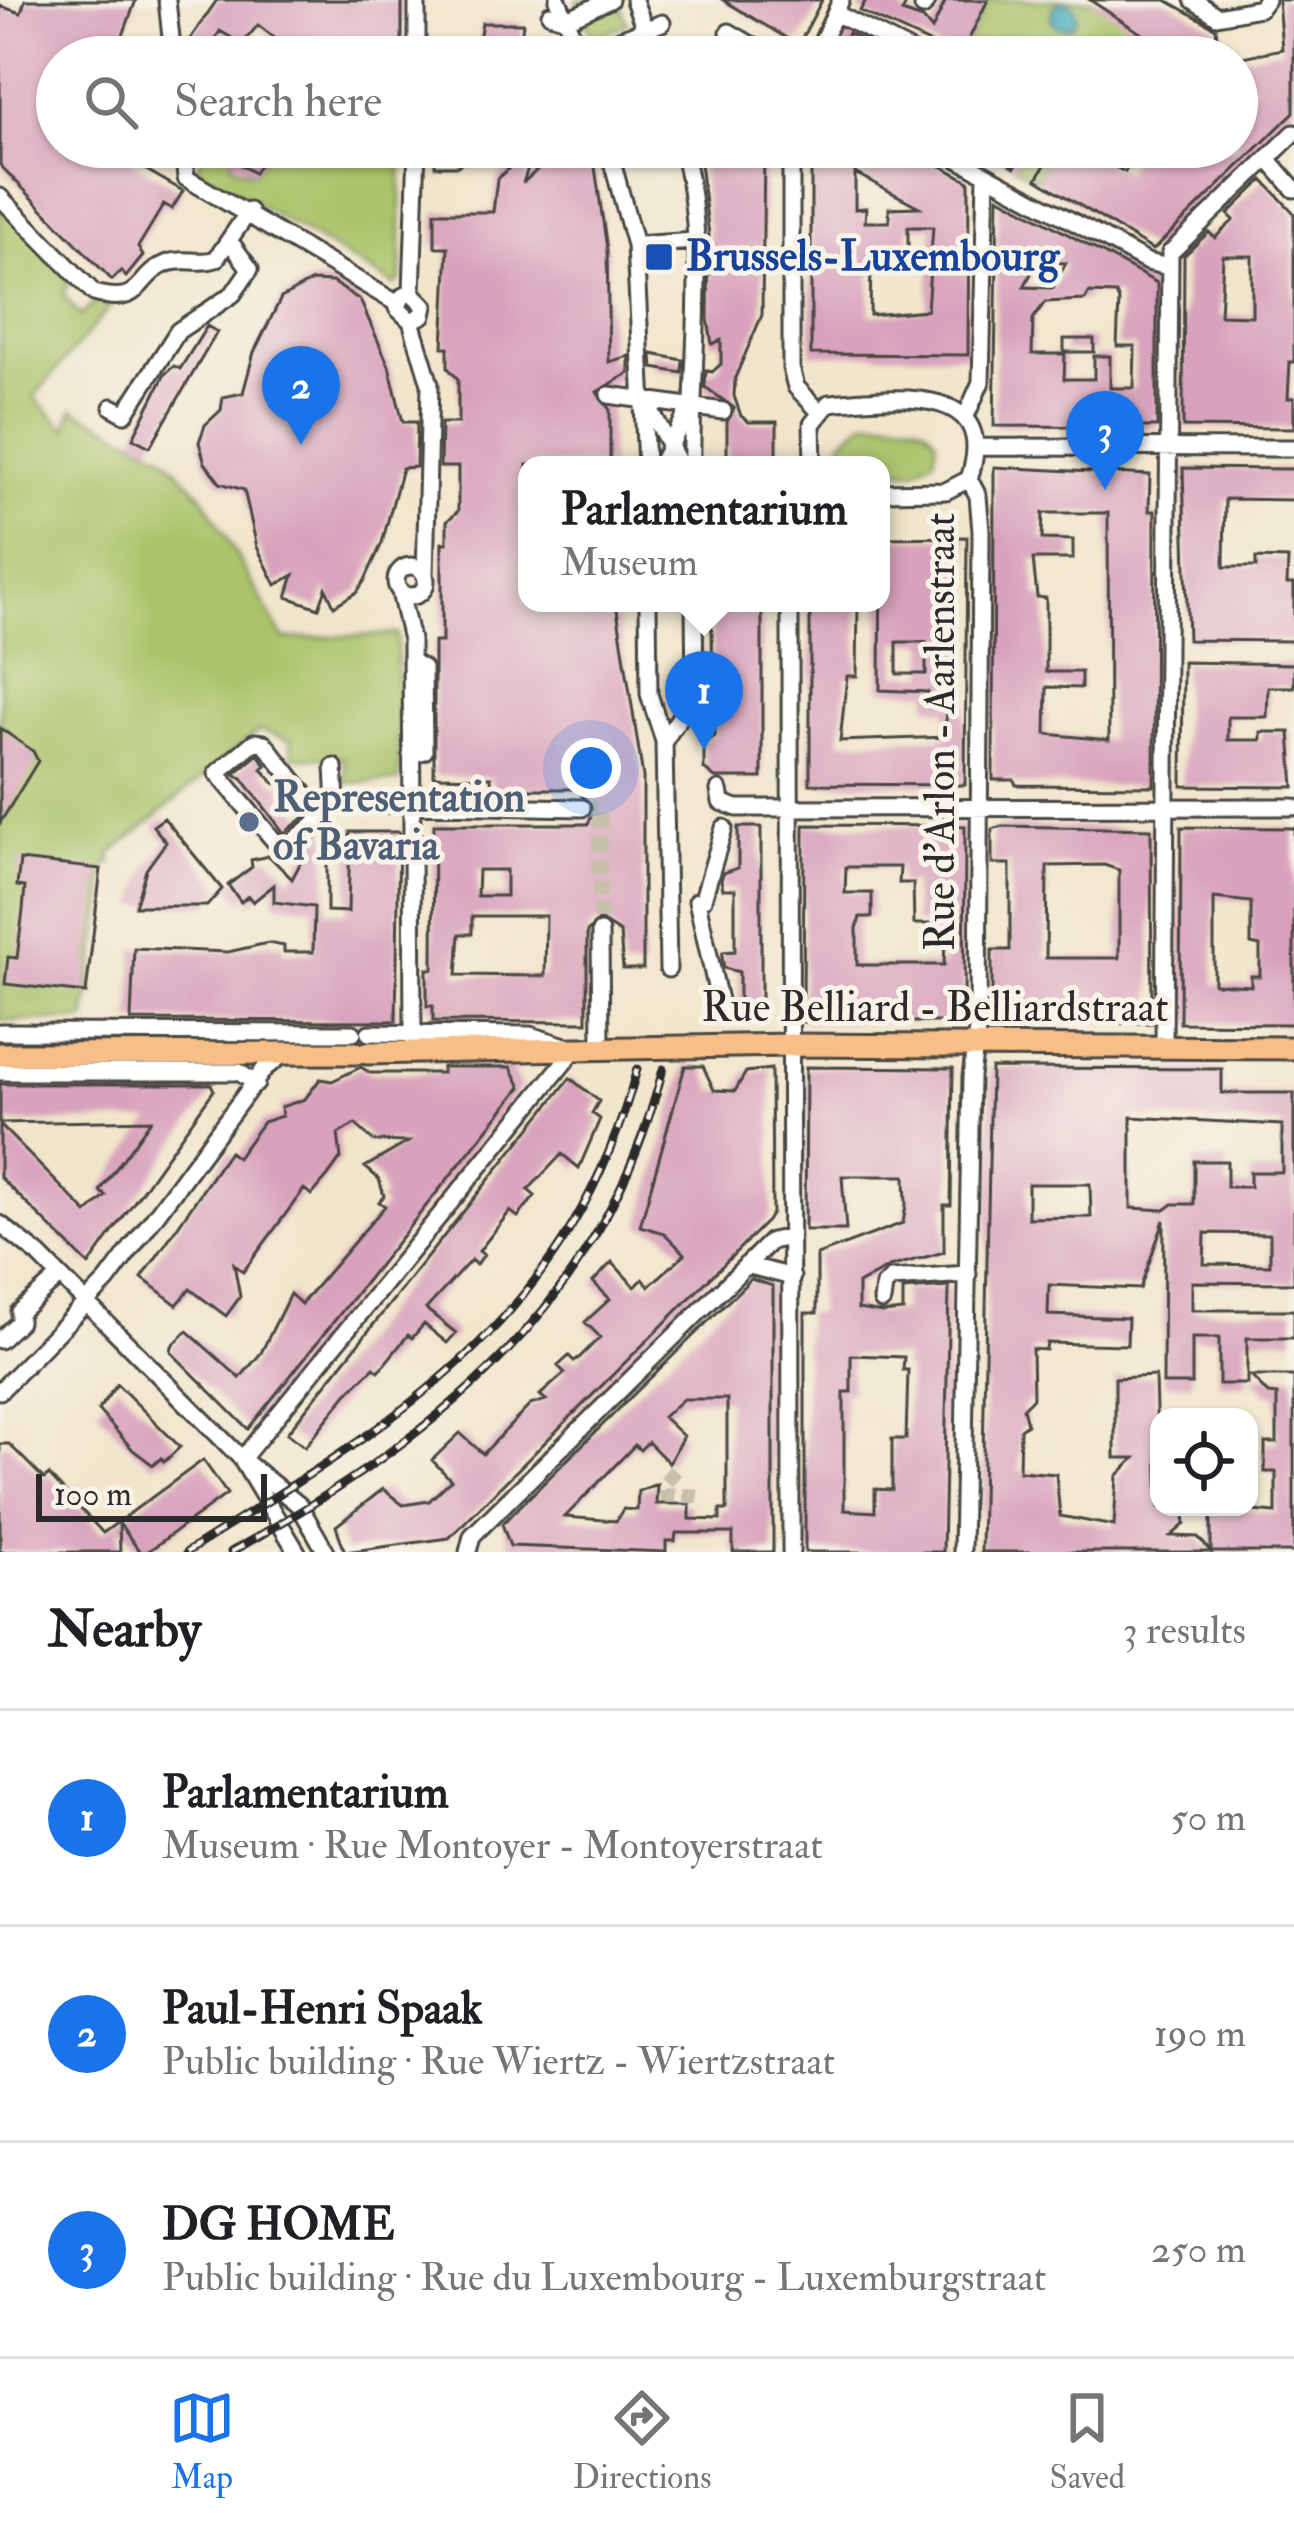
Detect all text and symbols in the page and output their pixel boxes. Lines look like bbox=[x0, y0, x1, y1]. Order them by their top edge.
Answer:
search box bbox=[36, 36, 1258, 168]
icon: search bbox=[78, 69, 144, 135]
text: Search here bbox=[174, 74, 382, 130]
place label: Brussels-Luxembourg bbox=[686, 231, 1060, 283]
marker: Brussels-Luxembourg bbox=[643, 241, 675, 273]
pin: 2 bbox=[262, 346, 340, 445]
pin: 3 bbox=[1066, 391, 1144, 490]
popup bbox=[518, 456, 890, 612]
text: Parlamentarium bbox=[561, 482, 847, 538]
street label: Rue d'Arlon - Aarlenstraat bbox=[915, 513, 967, 951]
text: Museum bbox=[561, 538, 698, 587]
pin: 1 bbox=[665, 651, 743, 750]
your location bbox=[561, 738, 621, 798]
place label: Representation of Bavaria bbox=[273, 772, 526, 872]
marker: Representation of Bavaria bbox=[236, 809, 262, 835]
street label: Rue Belliard - Belliardstraat bbox=[701, 982, 1169, 1034]
map controls bbox=[1150, 1408, 1258, 1516]
button: locate bbox=[1150, 1408, 1258, 1516]
scale bar bbox=[36, 1468, 267, 1521]
text: 100 m bbox=[54, 1474, 132, 1515]
text: Nearby bbox=[48, 1598, 201, 1662]
text: 3 results bbox=[1123, 1606, 1246, 1655]
text: Parlamentarium bbox=[162, 1765, 449, 1821]
text: 1 bbox=[80, 1793, 94, 1842]
text: 50 m bbox=[1171, 1793, 1246, 1842]
text: Museum · Rue Montoyer - Montoyerstraat bbox=[162, 1821, 823, 1870]
text: Paul-Henri Spaak bbox=[162, 1981, 483, 2037]
text: 2 bbox=[77, 2009, 97, 2058]
text: 190 m bbox=[1154, 2009, 1246, 2058]
text: Public building · Rue Wiertz - Wiertzstraat bbox=[162, 2037, 835, 2086]
text: DG HOME bbox=[162, 2197, 395, 2253]
text: 3 bbox=[80, 2225, 94, 2274]
text: 250 m bbox=[1151, 2225, 1246, 2274]
text: Public building · Rue du Luxembourg - Luxemburgstraat bbox=[162, 2253, 1046, 2302]
tab: Map bbox=[169, 2385, 235, 2498]
tab: Directions bbox=[573, 2385, 712, 2498]
tab: Saved bbox=[1050, 2385, 1125, 2498]

